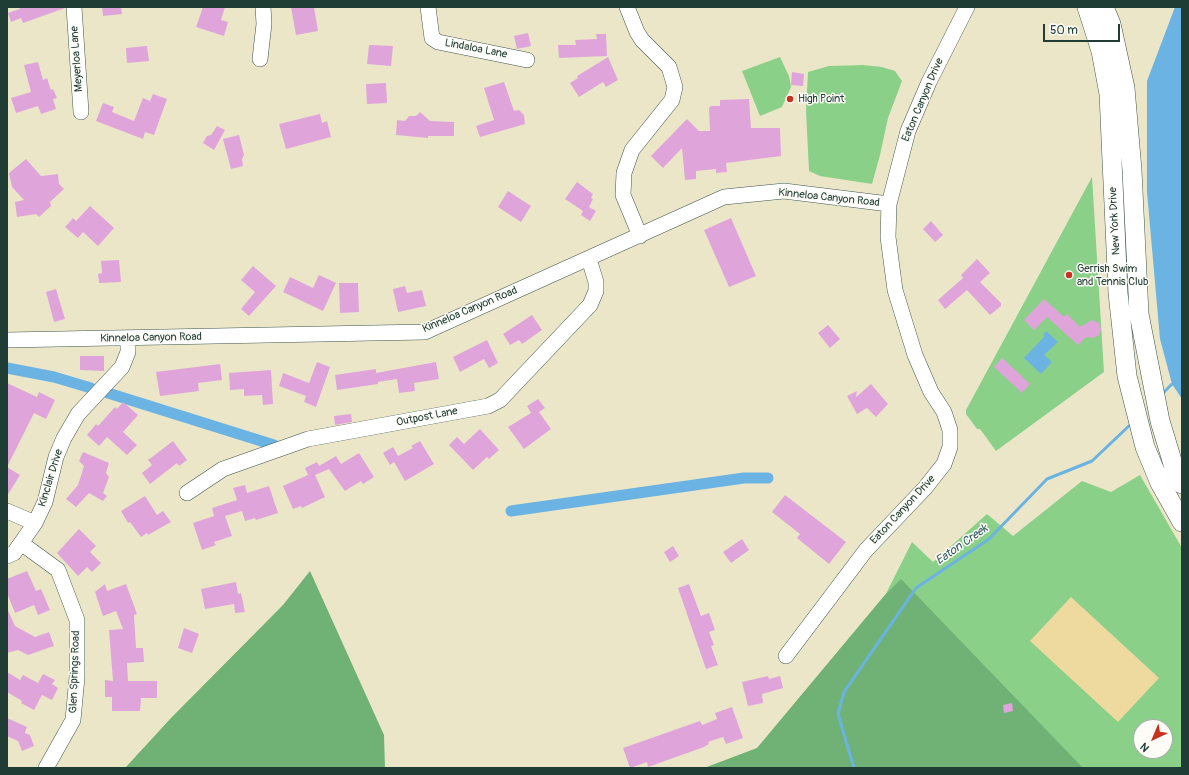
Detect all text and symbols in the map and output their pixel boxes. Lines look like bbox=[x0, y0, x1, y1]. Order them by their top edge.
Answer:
scale bar bbox=[1045, 16, 1122, 42]
text: 50 m bbox=[1050, 23, 1078, 38]
street label: Meyerloa Lane bbox=[68, 26, 86, 92]
street label: Lindaloa Lane bbox=[444, 36, 508, 62]
street label: Eaton Canyon Drive bbox=[899, 56, 947, 144]
place label: High Point bbox=[798, 92, 844, 106]
marker: High Point bbox=[785, 94, 795, 104]
street label: Kinneloa Canyon Road bbox=[778, 186, 880, 210]
street label: New York Drive bbox=[1107, 187, 1123, 255]
place label: Gerrish Swim and Tennis Club bbox=[1077, 262, 1148, 288]
marker: Gerrish Swim and Tennis Club bbox=[1064, 270, 1074, 280]
street label: Kinneloa Canyon Road bbox=[421, 284, 519, 336]
street label: Kinneloa Canyon Road bbox=[100, 331, 202, 345]
street label: Outpost Lane bbox=[395, 405, 459, 429]
street label: Kinclair Drive bbox=[36, 447, 66, 509]
street label: Eaton Canyon Drive bbox=[868, 473, 938, 547]
water label: Eaton Creek bbox=[933, 522, 991, 568]
street label: Glen Springs Road bbox=[67, 630, 83, 714]
north arrow bbox=[1133, 719, 1173, 759]
text: N bbox=[1138, 740, 1152, 755]

